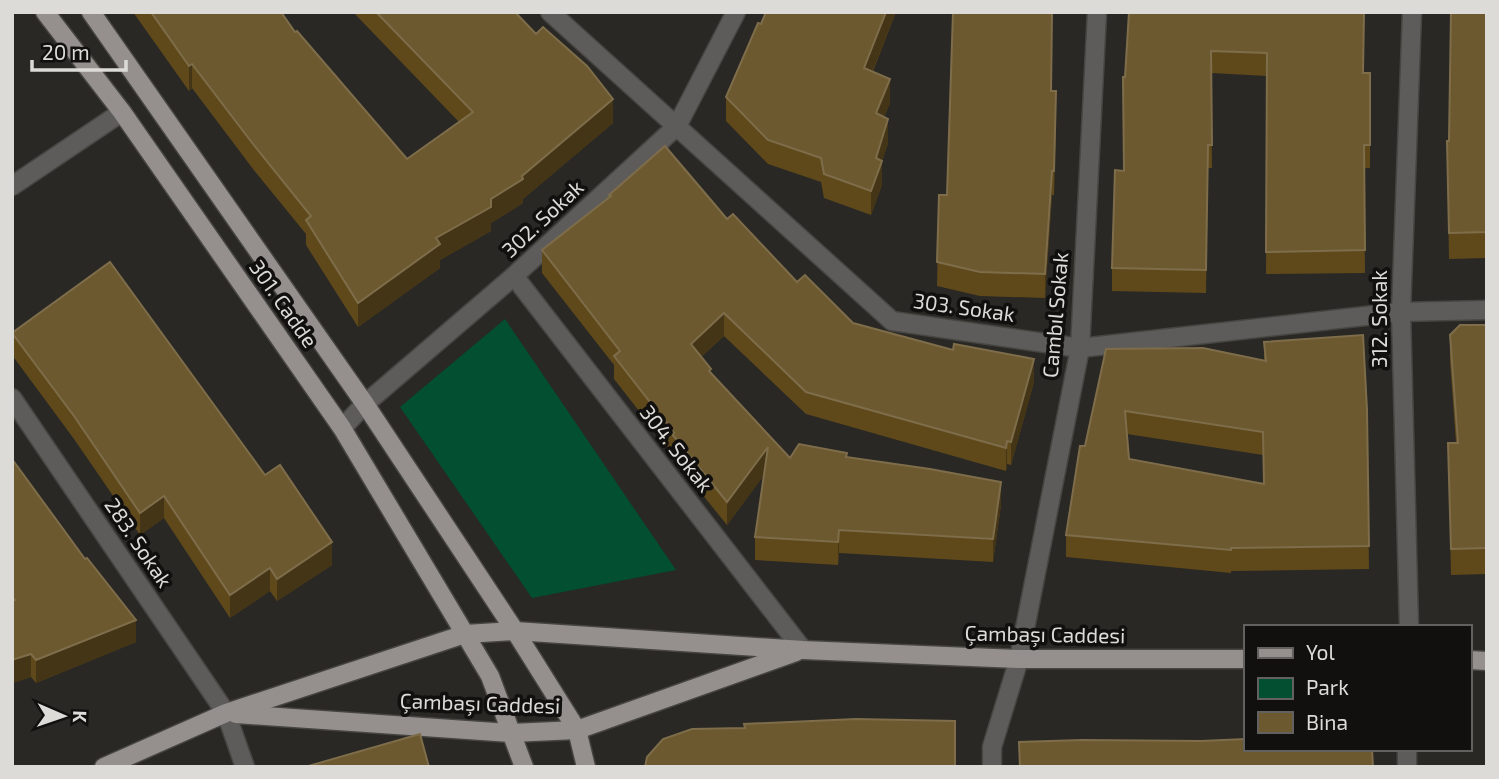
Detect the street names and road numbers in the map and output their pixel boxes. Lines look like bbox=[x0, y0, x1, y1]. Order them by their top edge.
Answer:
street label: 302. Sokak bbox=[496, 174, 588, 262]
street label: Cambıl Sokak bbox=[1037, 251, 1072, 379]
street label: 301. Cadde bbox=[245, 255, 323, 352]
street label: 312. Sokak bbox=[1366, 270, 1391, 368]
street label: 303. Sokak bbox=[912, 287, 1017, 326]
street label: 304. Sokak bbox=[636, 400, 719, 497]
street label: 283. Sokak bbox=[100, 493, 178, 592]
street label: Çambaşı Caddesi bbox=[964, 620, 1126, 649]
street label: Çambaşı Caddesi bbox=[399, 687, 561, 720]

